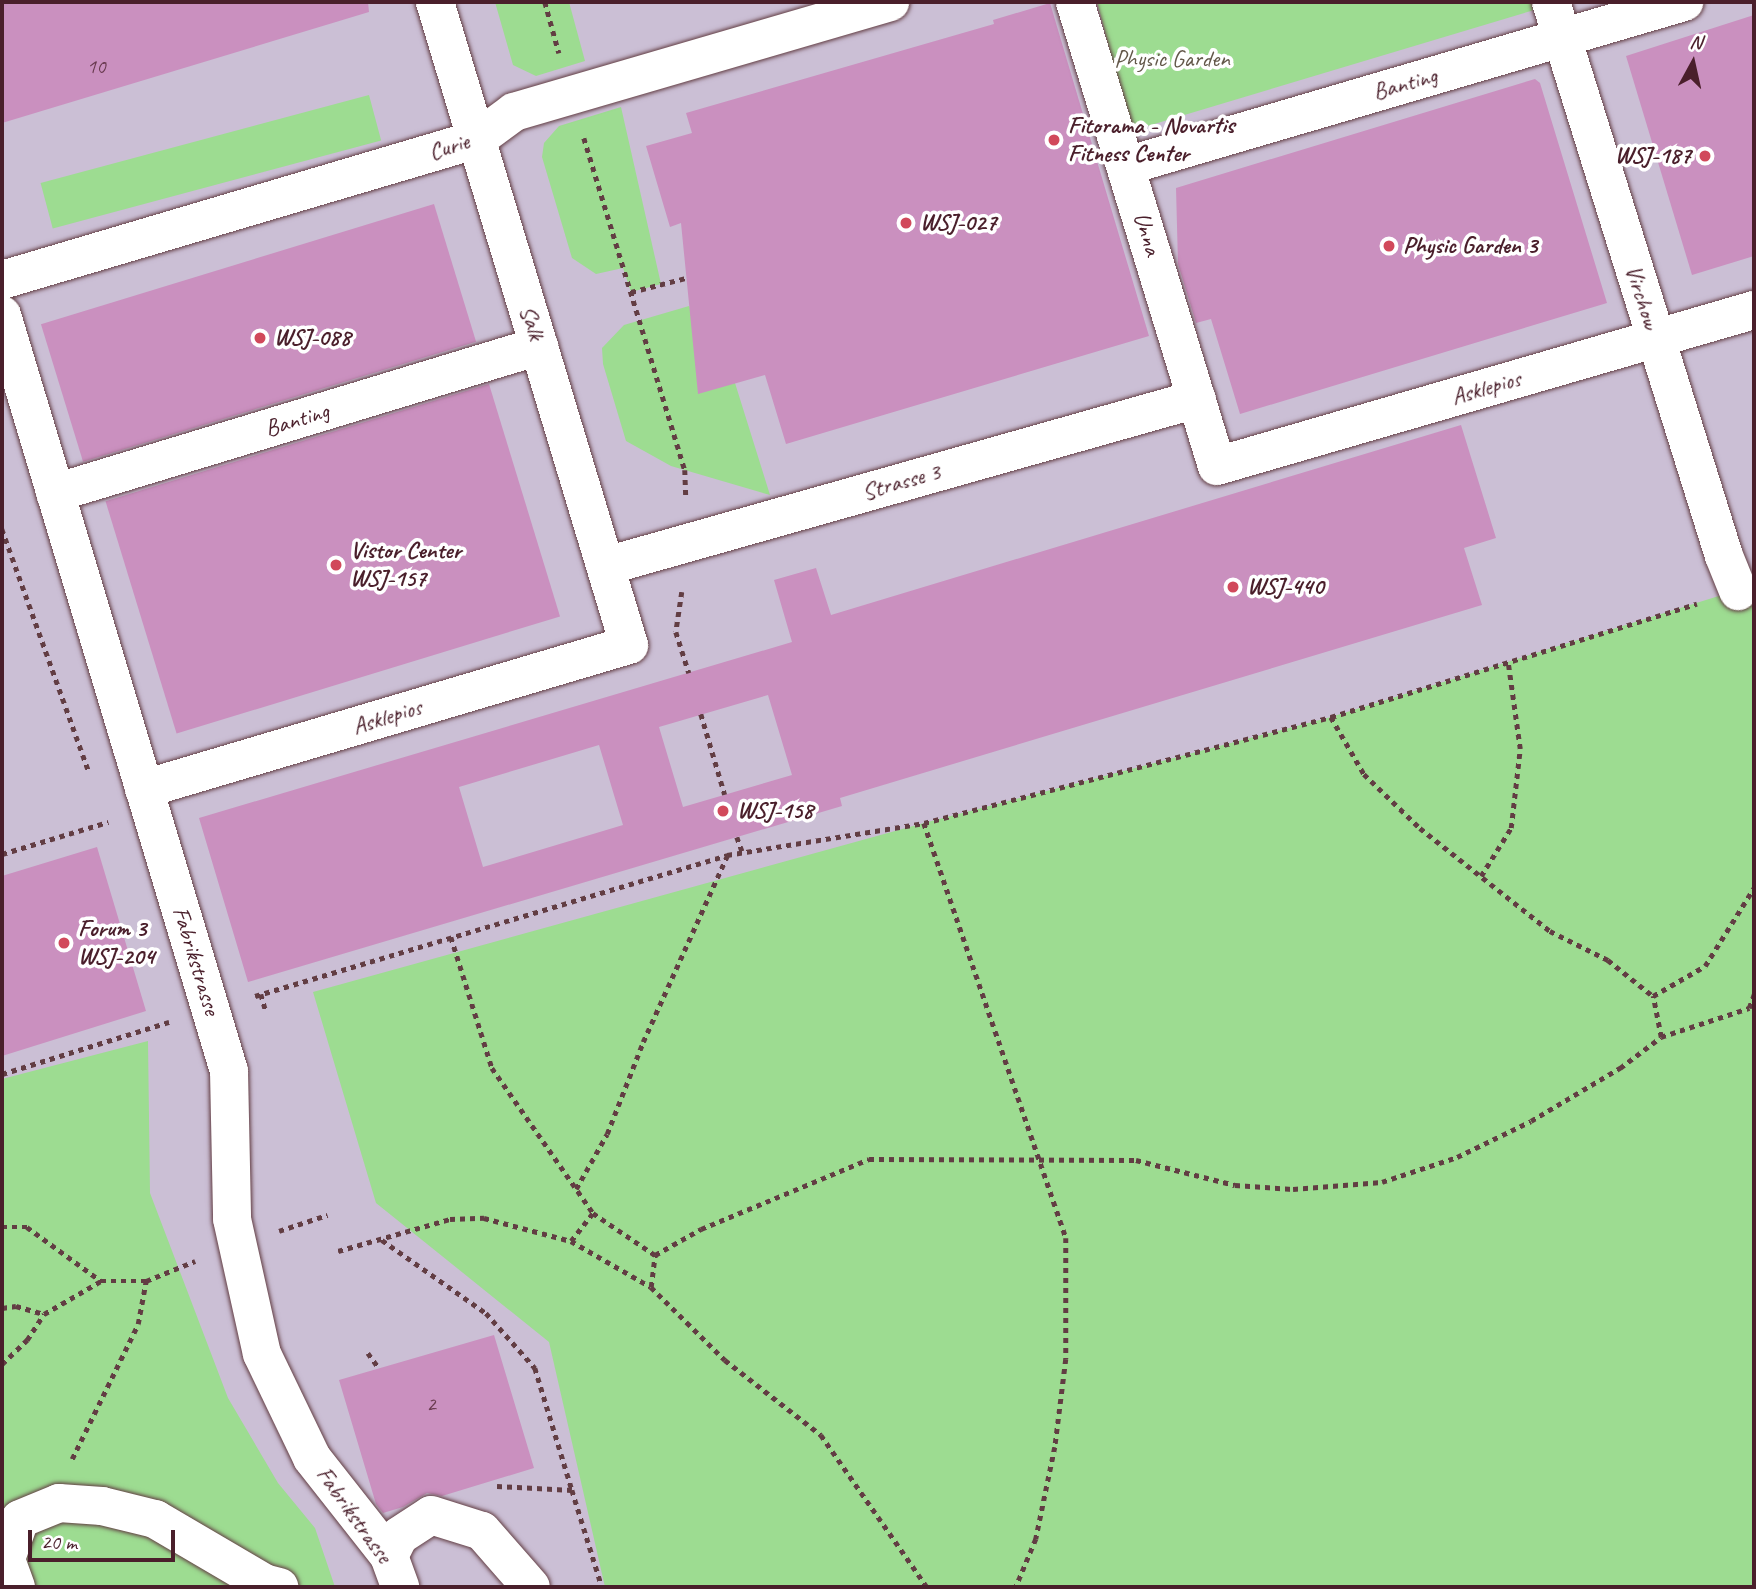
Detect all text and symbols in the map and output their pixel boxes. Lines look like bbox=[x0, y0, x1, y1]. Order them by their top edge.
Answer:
north arrow bbox=[1658, 28, 1728, 98]
text: N bbox=[1688, 30, 1703, 55]
park label: Physic Garden bbox=[1114, 45, 1230, 73]
house number: 10 bbox=[87, 53, 105, 79]
street label: Banting bbox=[1370, 61, 1440, 107]
place label: Fitorama - Novartis Fitness Center bbox=[1068, 112, 1234, 168]
street label: Curie bbox=[425, 127, 473, 167]
marker: Fitorama - Novartis Fitness Center bbox=[1046, 132, 1062, 148]
place label: WSJ-187 bbox=[1615, 142, 1691, 170]
marker: WSJ-187 bbox=[1697, 148, 1713, 164]
place label: WSJ-027 bbox=[920, 209, 996, 237]
street label: Unna bbox=[1127, 209, 1167, 259]
marker: WSJ-027 bbox=[898, 215, 914, 231]
place label: Physic Garden 3 bbox=[1403, 232, 1538, 260]
marker: Physic Garden 3 bbox=[1381, 238, 1397, 254]
street label: Virchow bbox=[1619, 262, 1665, 332]
street label: Salk bbox=[513, 302, 551, 344]
place label: WSJ-088 bbox=[274, 324, 350, 352]
marker: WSJ-088 bbox=[252, 330, 268, 346]
street label: Asklepios bbox=[1448, 364, 1524, 412]
street label: Banting bbox=[261, 397, 333, 443]
street label: Strasse 3 bbox=[859, 457, 943, 507]
place label: Vistor Center WSJ-157 bbox=[350, 537, 461, 593]
marker: Vistor Center WSJ-157 bbox=[328, 557, 344, 573]
place label: WSJ-440 bbox=[1247, 573, 1323, 601]
marker: WSJ-440 bbox=[1225, 579, 1241, 595]
street label: Asklepios bbox=[349, 693, 425, 741]
place label: WSJ-158 bbox=[737, 797, 813, 825]
marker: WSJ-158 bbox=[715, 803, 731, 819]
street label: Fabrikstrasse bbox=[166, 903, 226, 1019]
place label: Forum 3 WSJ-204 bbox=[78, 915, 154, 971]
marker: Forum 3 WSJ-204 bbox=[56, 935, 72, 951]
house number: 2 bbox=[426, 1391, 436, 1417]
street label: Fabrikstrasse bbox=[310, 1461, 398, 1569]
scale bar bbox=[32, 1516, 178, 1560]
text: 20 m bbox=[41, 1529, 77, 1555]

